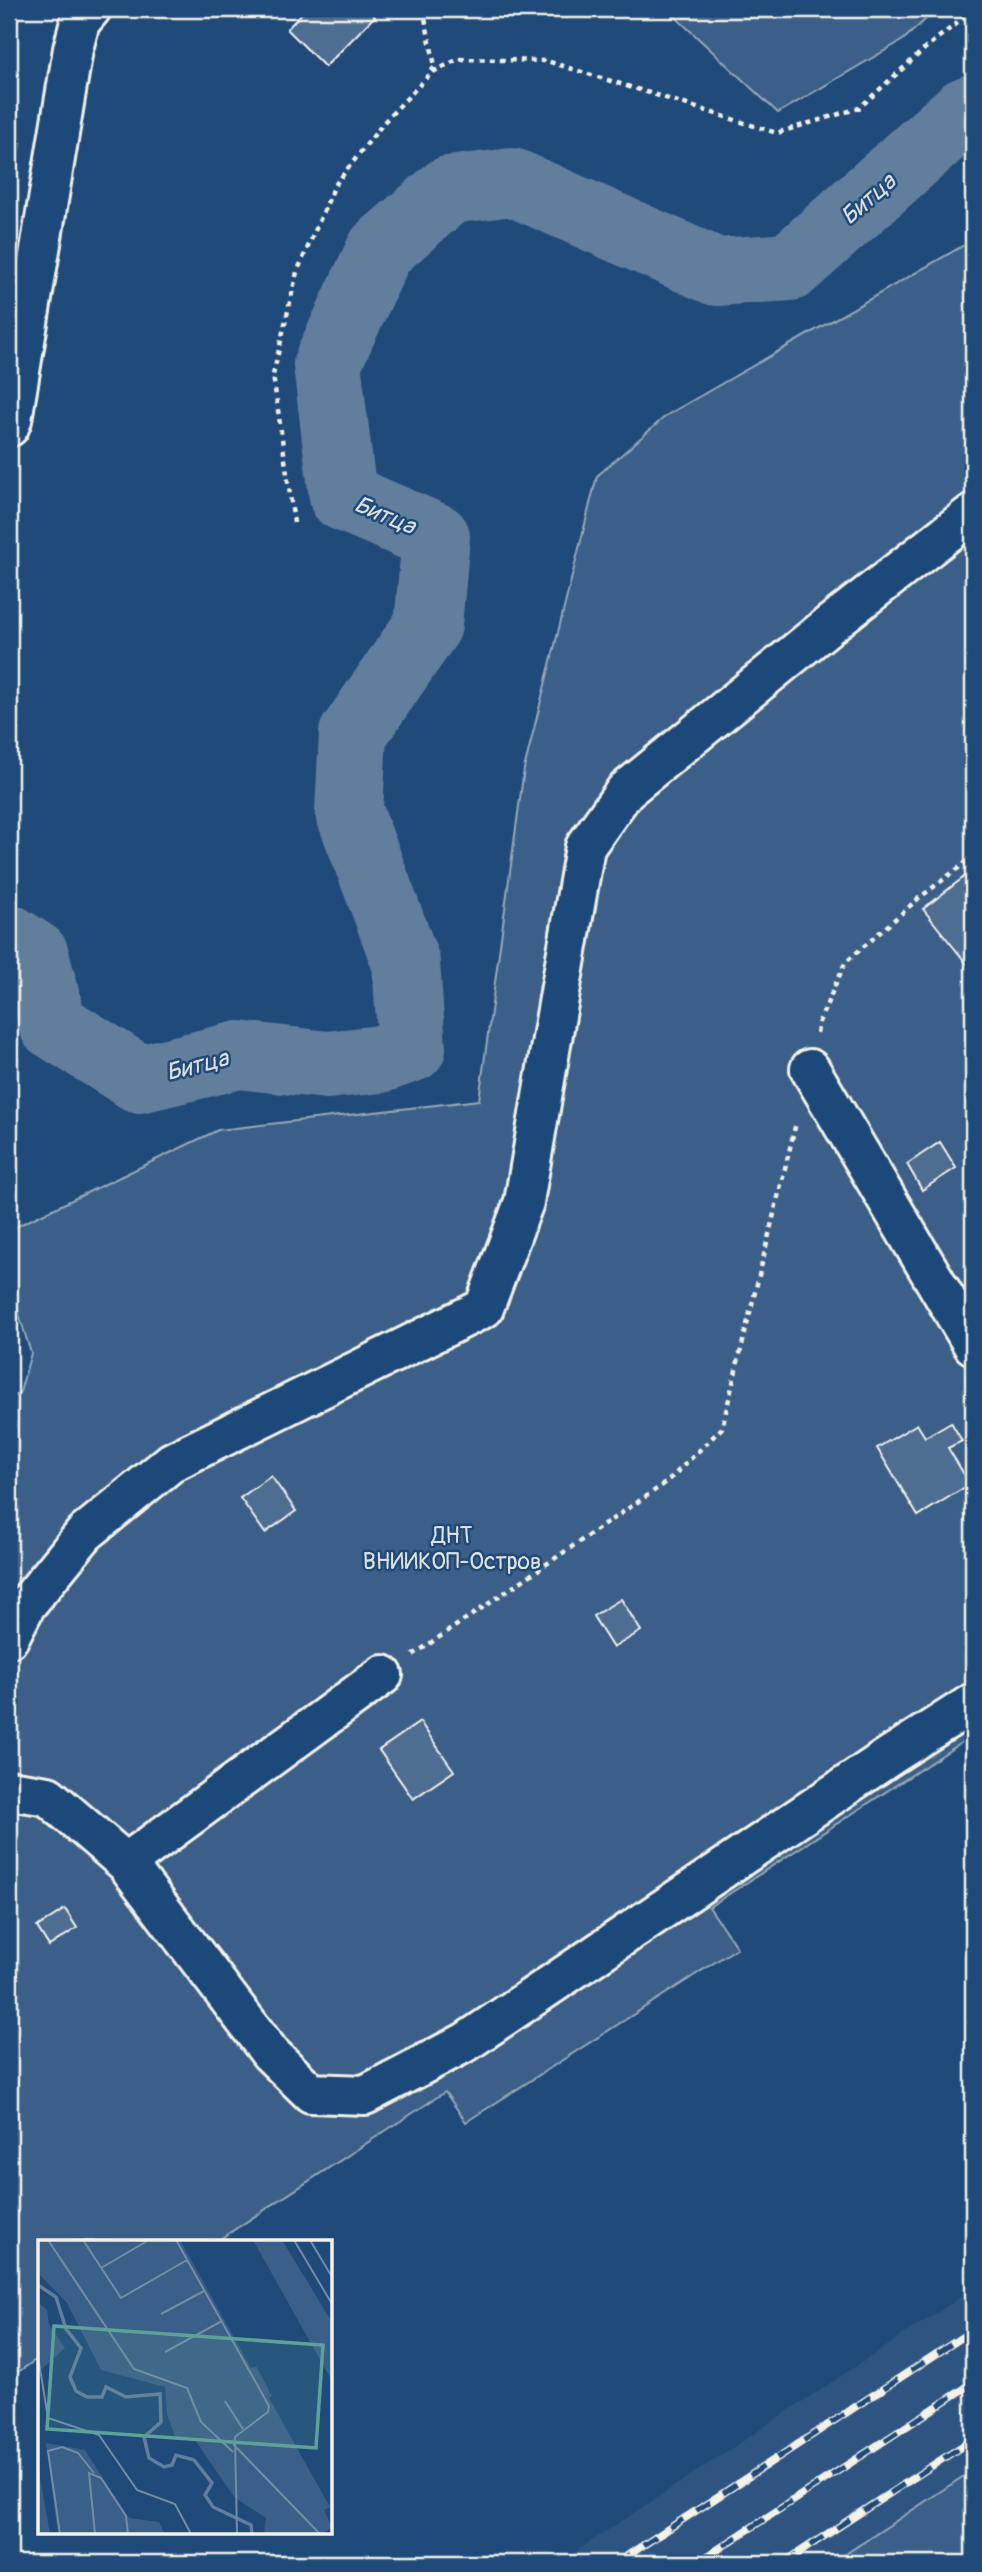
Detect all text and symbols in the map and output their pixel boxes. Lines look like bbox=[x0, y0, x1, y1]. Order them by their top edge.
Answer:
water label: Битца bbox=[835, 166, 903, 231]
water label: Битца bbox=[350, 490, 421, 542]
water label: Битца bbox=[163, 1043, 233, 1087]
park label: ДНТ ВНИИКОП-Остров bbox=[363, 1521, 541, 1576]
inset map bbox=[38, 2240, 332, 2534]

